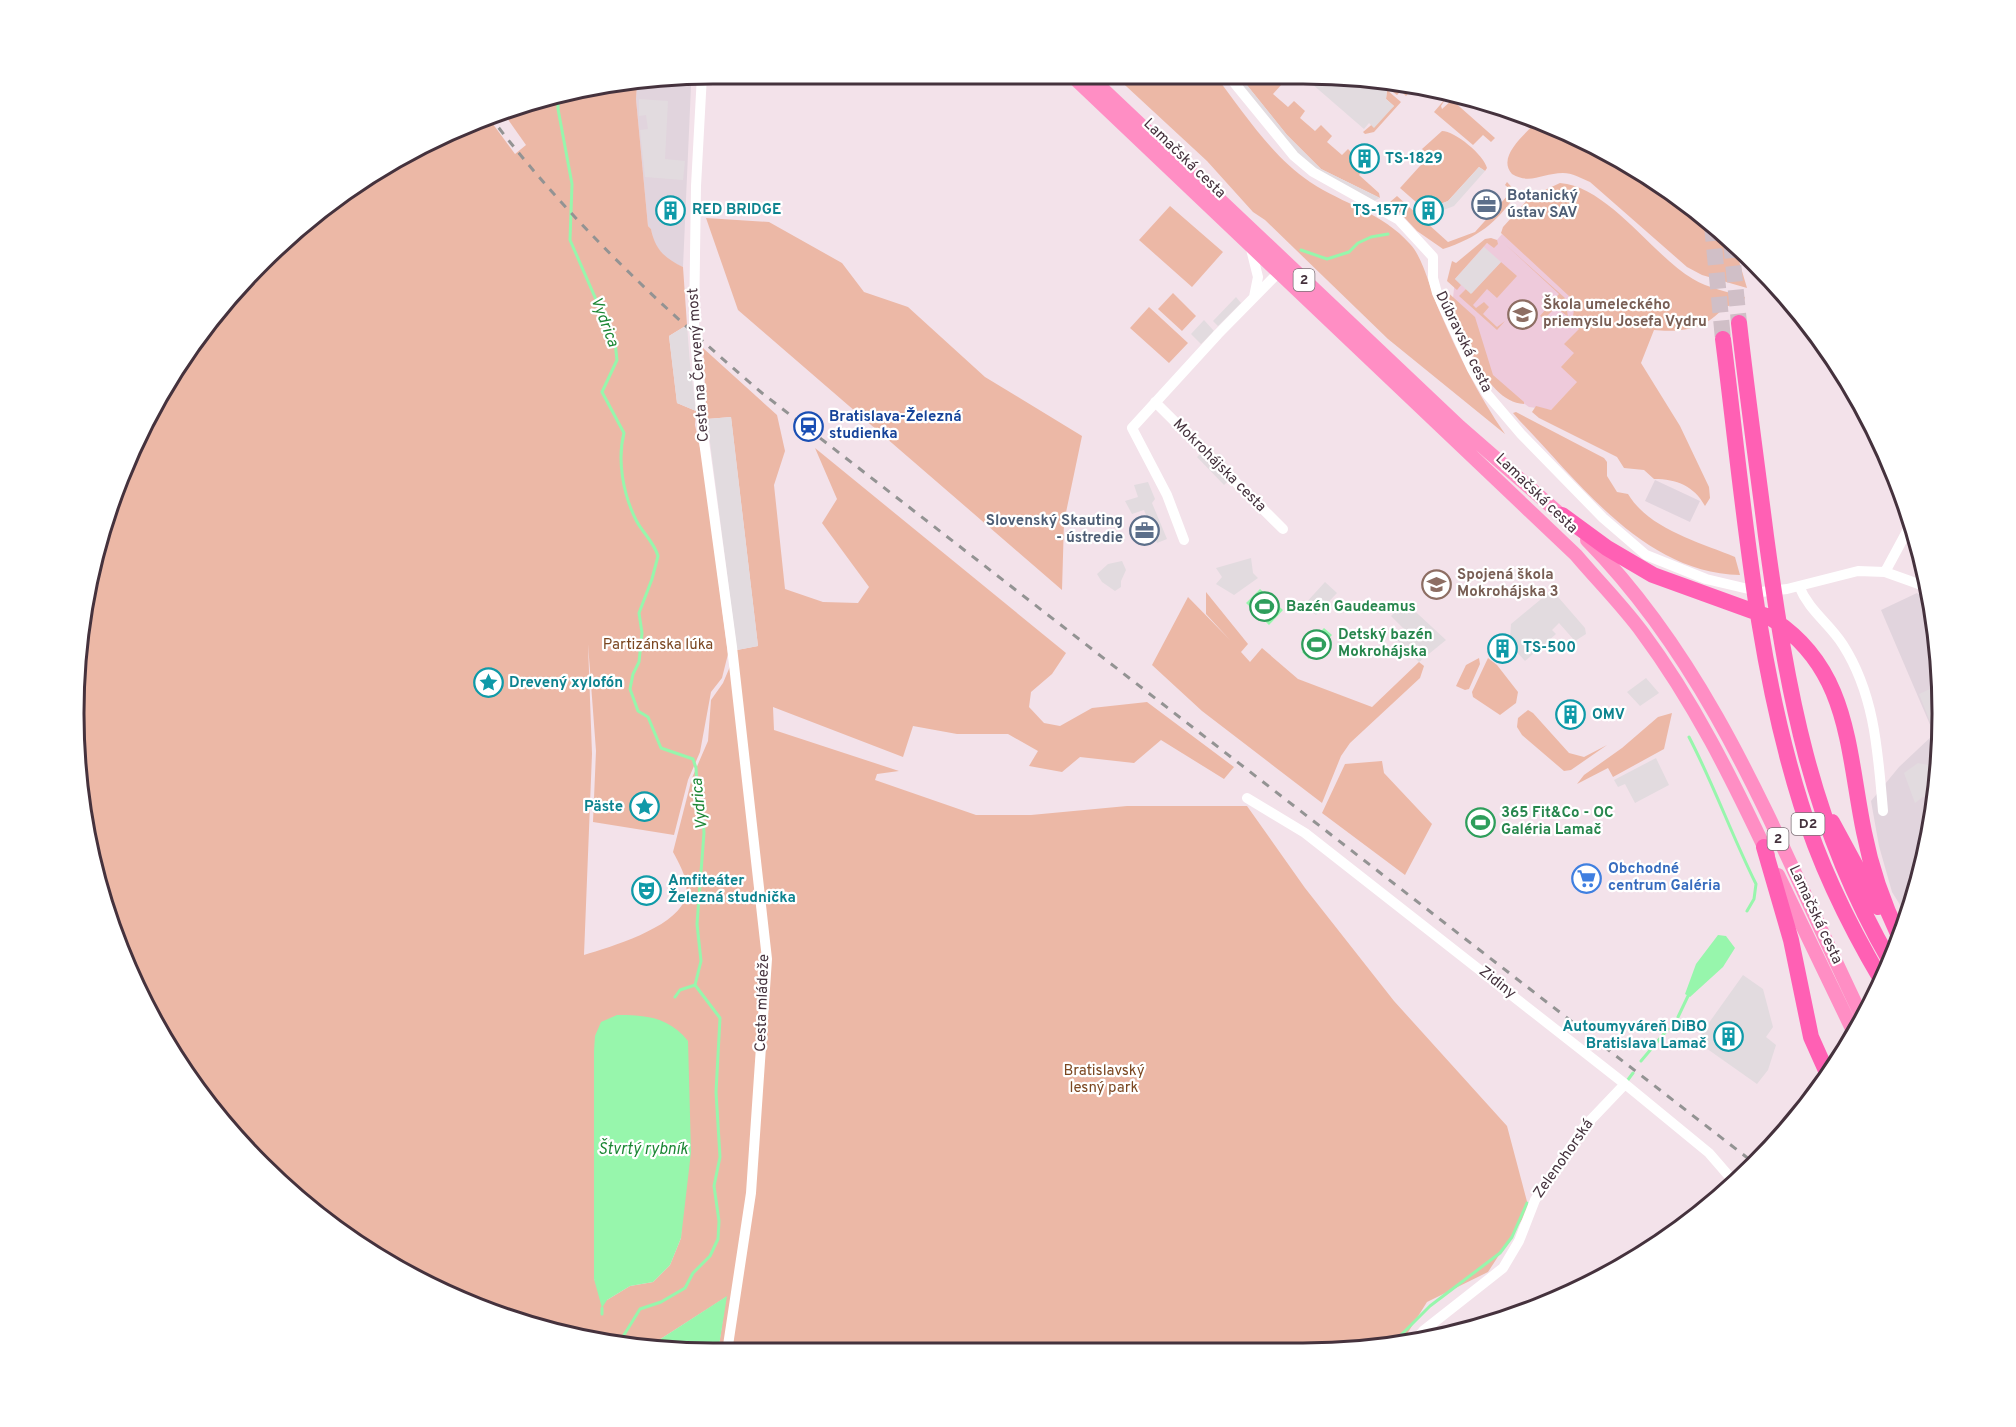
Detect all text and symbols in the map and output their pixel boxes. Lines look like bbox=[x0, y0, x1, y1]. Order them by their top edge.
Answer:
street label: Lamačská cesta bbox=[1139, 115, 1229, 203]
building icon: TS-1829 bbox=[1348, 143, 1380, 175]
place label: TS-1829 bbox=[1385, 150, 1443, 169]
place label: Botanický ústav SAV bbox=[1507, 187, 1579, 223]
office icon: Botanický ústav SAV bbox=[1470, 189, 1502, 221]
building icon: RED BRIDGE bbox=[655, 194, 687, 226]
building icon: TS-1577 bbox=[1413, 195, 1445, 227]
place label: RED BRIDGE bbox=[692, 201, 781, 220]
place label: TS-1577 bbox=[1352, 202, 1408, 221]
road number: 2 bbox=[1294, 269, 1314, 291]
street label: Cesta na Červený most bbox=[682, 287, 714, 443]
street label: Dúbravská cesta bbox=[1430, 288, 1496, 396]
water label: Vydrica bbox=[585, 294, 623, 350]
place label: Škola umeleckého priemyslu Josefa Vydru bbox=[1543, 294, 1707, 332]
school or university icon: Škola umeleckého priemyslu Josefa Vydru bbox=[1506, 298, 1538, 330]
place label: Bratislava-Železná studienka bbox=[829, 407, 962, 444]
station icon: Bratislava-Železná studienka bbox=[792, 410, 824, 442]
street label: Mokrohájska cesta bbox=[1168, 415, 1270, 517]
street label: Lamačská cesta bbox=[1491, 450, 1581, 538]
place label: Slovenský Skauting - ústredie bbox=[986, 512, 1123, 548]
office icon: Slovenský Skauting - ústredie bbox=[1128, 514, 1160, 546]
place label: Spojená škola Mokrohájska 3 bbox=[1457, 566, 1559, 602]
school or university icon: Spojená škola Mokrohájska 3 bbox=[1420, 568, 1452, 600]
sports icon: Bazén Gaudeamus bbox=[1249, 591, 1281, 623]
place label: Bazén Gaudeamus bbox=[1286, 598, 1416, 617]
place label: Detský bazén Mokrohájska bbox=[1338, 626, 1433, 662]
sports icon: Detský bazén Mokrohájska bbox=[1301, 628, 1333, 660]
building icon: TS-500 bbox=[1486, 632, 1518, 664]
park label: Partizánska lúka bbox=[603, 636, 713, 655]
place label: TS-500 bbox=[1523, 639, 1576, 658]
place icon: Drevený xylofón bbox=[472, 667, 504, 699]
place label: Drevený xylofón bbox=[509, 674, 623, 693]
building icon: OMV bbox=[1555, 699, 1587, 731]
place label: OMV bbox=[1592, 706, 1625, 725]
water label: Vydrica bbox=[687, 776, 713, 831]
place icon: Päste bbox=[628, 791, 660, 823]
place label: Päste bbox=[584, 798, 623, 817]
place label: 365 Fit&Co - OC Galéria Lamač bbox=[1501, 804, 1614, 840]
sports icon: 365 Fit&Co - OC Galéria Lamač bbox=[1464, 806, 1496, 838]
road number: D2 bbox=[1792, 813, 1824, 835]
road number: 2 bbox=[1768, 828, 1788, 850]
place label: Obchodné centrum Galéria bbox=[1608, 860, 1721, 896]
supermarket icon: Obchodné centrum Galéria bbox=[1571, 862, 1603, 894]
street label: Lamačská cesta bbox=[1784, 862, 1846, 968]
place label: Amfiteáter Železná studnička bbox=[668, 872, 796, 908]
theatre icon: Amfiteáter Železná studnička bbox=[631, 874, 663, 906]
street label: Cesta mládeže bbox=[752, 954, 774, 1052]
street label: Zidiny bbox=[1475, 963, 1520, 1003]
place label: Autoumyváreň DiBO Bratislava Lamač bbox=[1563, 1018, 1707, 1054]
building icon: Autoumyváreň DiBO Bratislava Lamač bbox=[1712, 1020, 1744, 1052]
park label: Bratislavský lesný park bbox=[1063, 1062, 1145, 1098]
street label: Zelenohorská bbox=[1530, 1116, 1598, 1202]
water label: Štvrtý rybník bbox=[598, 1138, 689, 1160]

